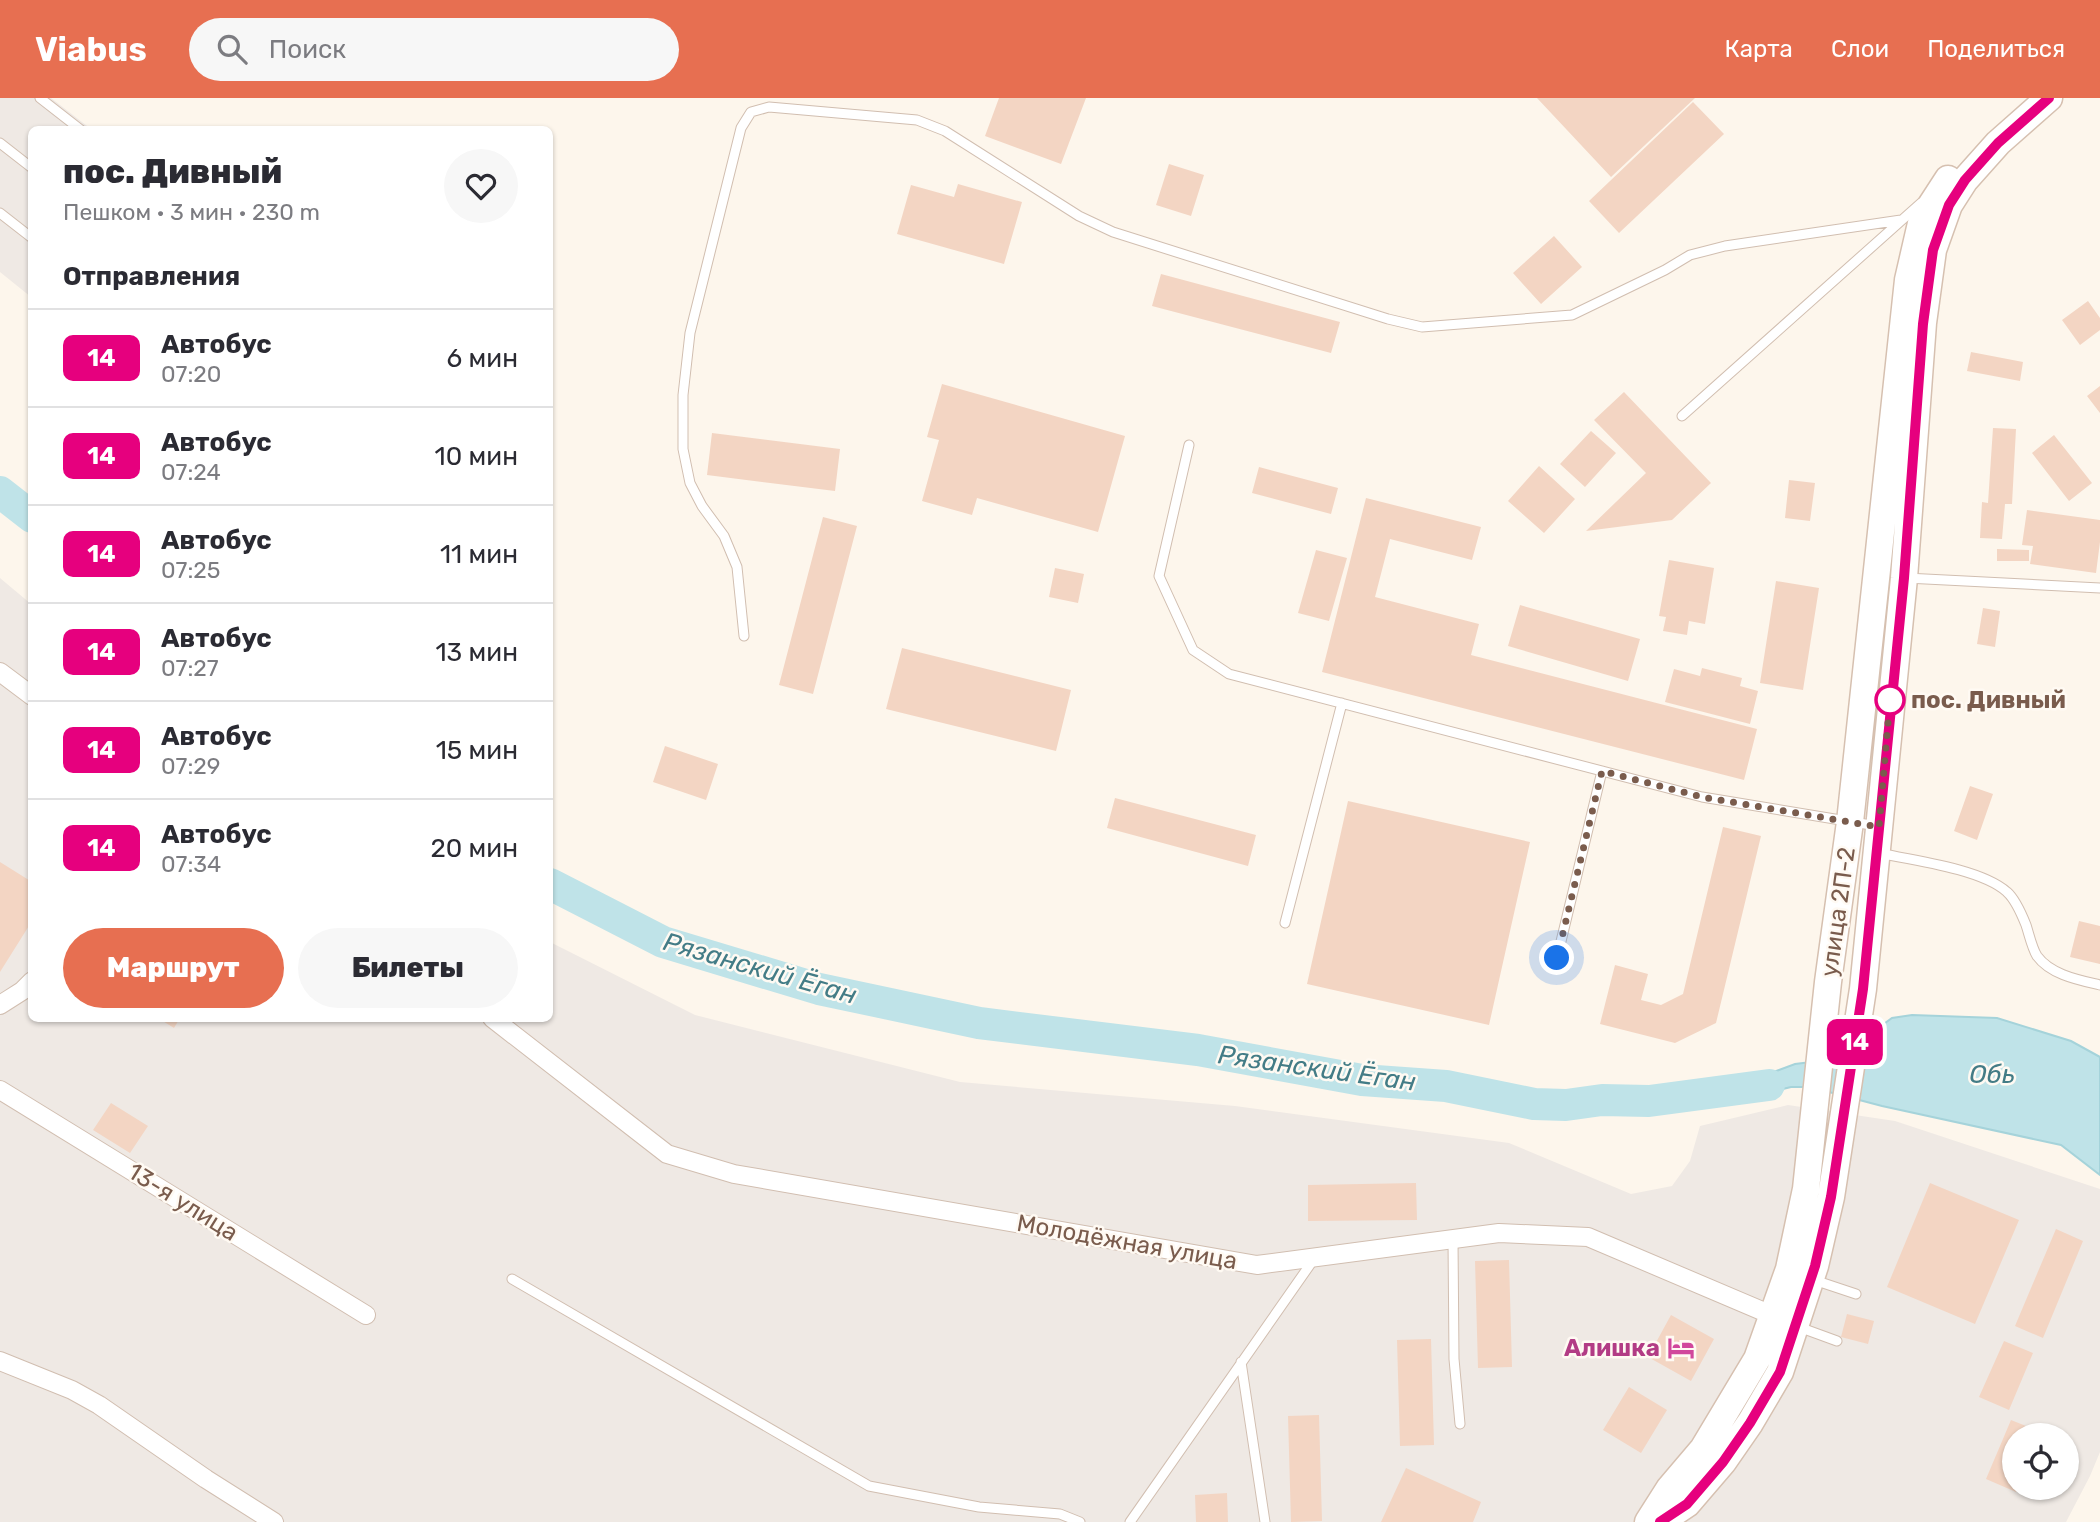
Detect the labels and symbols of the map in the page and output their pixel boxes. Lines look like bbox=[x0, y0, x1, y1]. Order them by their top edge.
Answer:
marker: пос. Дивный bbox=[1875, 685, 1905, 715]
place label: пос. Дивный bbox=[1911, 686, 2066, 714]
street label: улица 2П-2 bbox=[1815, 845, 1861, 979]
water label: Рязанский Ёган bbox=[660, 926, 860, 1011]
your location bbox=[1539, 940, 1574, 975]
line badge: 14 bbox=[1824, 1019, 1886, 1065]
water label: Рязанский Ёган bbox=[1216, 1039, 1418, 1098]
water label: Обь bbox=[1969, 1059, 2015, 1090]
street label: 13-я улица bbox=[123, 1157, 243, 1247]
street label: Молодёжная улица bbox=[1015, 1209, 1239, 1275]
hotel icon: Алишка bbox=[1666, 1333, 1696, 1363]
place label: Алишка bbox=[1564, 1334, 1660, 1362]

